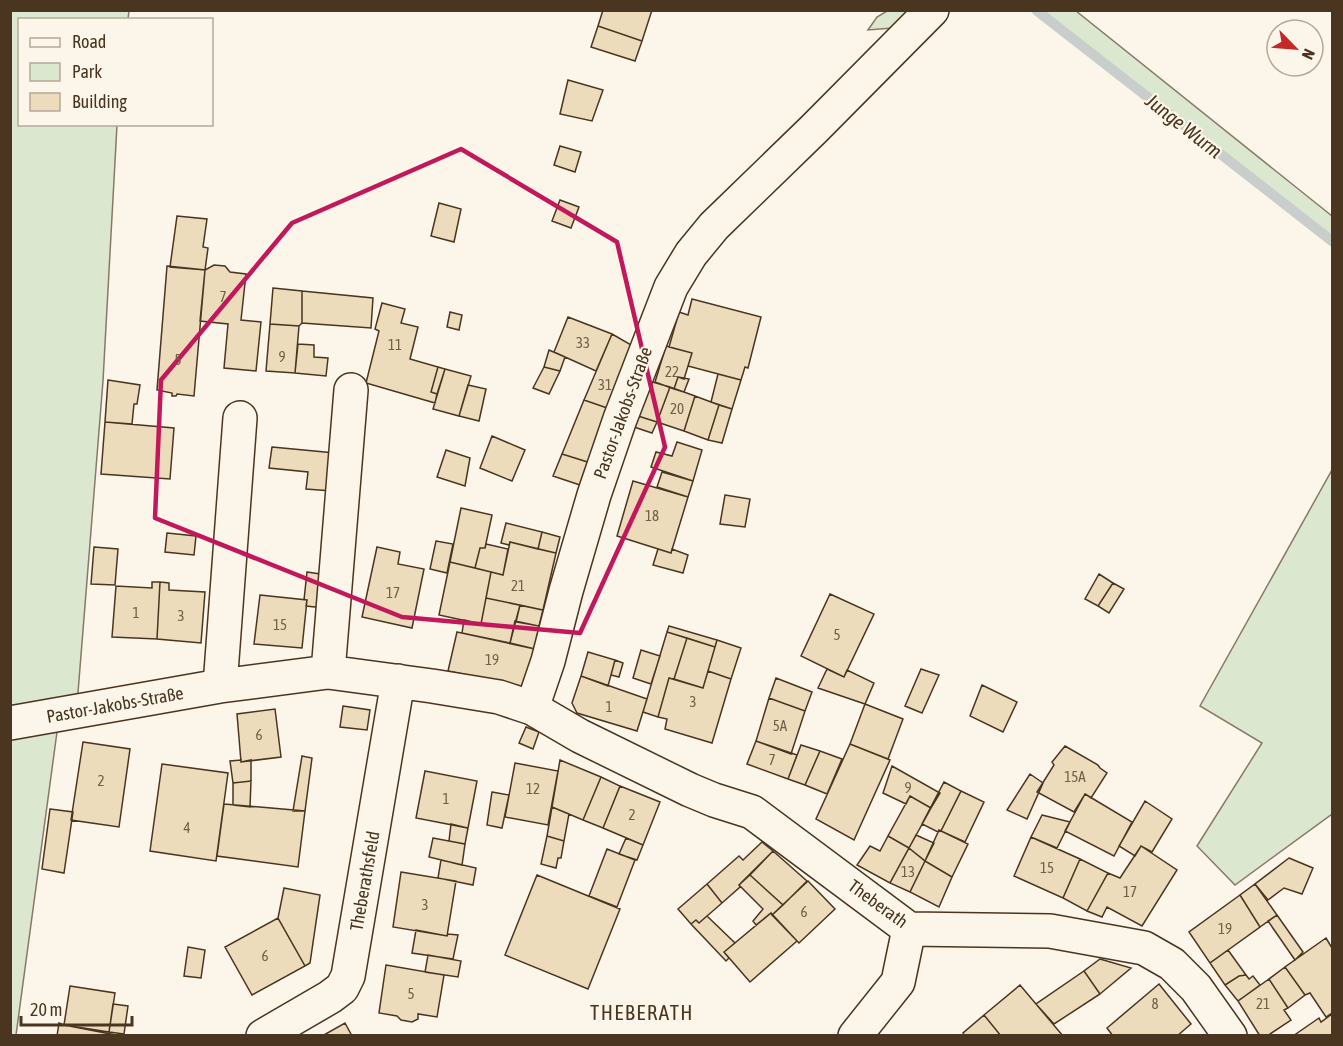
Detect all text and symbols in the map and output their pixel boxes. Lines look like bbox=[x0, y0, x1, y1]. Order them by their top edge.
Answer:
legend bbox=[18, 18, 213, 126]
north arrow bbox=[1265, 18, 1325, 78]
text: Road bbox=[72, 31, 106, 52]
text: N bbox=[1298, 46, 1319, 62]
text: Park bbox=[72, 61, 102, 82]
water label: Junge Wurm bbox=[1141, 88, 1227, 163]
text: Building bbox=[72, 91, 127, 112]
house number: 7 bbox=[219, 288, 227, 305]
house number: 33 bbox=[576, 334, 590, 351]
house number: 11 bbox=[388, 336, 402, 353]
street label: Pastor-Jakobs-Straße bbox=[589, 344, 656, 482]
house number: 9 bbox=[278, 348, 286, 365]
house number: 5 bbox=[174, 351, 182, 368]
house number: 22 bbox=[665, 363, 679, 380]
house number: 31 bbox=[598, 376, 612, 393]
house number: 20 bbox=[670, 400, 684, 417]
house number: 18 bbox=[645, 507, 659, 524]
house number: 21 bbox=[511, 577, 525, 594]
house number: 17 bbox=[386, 584, 400, 601]
house number: 1 bbox=[132, 604, 140, 621]
house number: 3 bbox=[177, 607, 185, 624]
house number: 15 bbox=[273, 616, 287, 633]
house number: 5 bbox=[833, 626, 841, 643]
house number: 19 bbox=[485, 651, 499, 668]
street label: Pastor-Jakobs-Straße bbox=[45, 682, 185, 727]
house number: 3 bbox=[689, 693, 697, 710]
house number: 1 bbox=[605, 698, 613, 715]
house number: 5A bbox=[773, 717, 788, 734]
house number: 6 bbox=[255, 726, 263, 743]
house number: 7 bbox=[768, 751, 776, 768]
house number: 15A bbox=[1064, 768, 1086, 785]
house number: 2 bbox=[97, 772, 105, 789]
house number: 9 bbox=[904, 779, 912, 796]
house number: 12 bbox=[526, 780, 540, 797]
house number: 1 bbox=[442, 790, 450, 807]
house number: 2 bbox=[628, 806, 636, 823]
house number: 4 bbox=[183, 819, 191, 836]
street label: Theberathsfeld bbox=[345, 829, 384, 932]
house number: 15 bbox=[1040, 859, 1054, 876]
house number: 13 bbox=[901, 863, 915, 880]
street label: Theberath bbox=[844, 875, 912, 932]
house number: 17 bbox=[1123, 883, 1137, 900]
house number: 3 bbox=[421, 896, 429, 913]
house number: 6 bbox=[800, 903, 808, 920]
house number: 19 bbox=[1218, 920, 1232, 937]
house number: 6 bbox=[261, 947, 269, 964]
house number: 5 bbox=[407, 985, 415, 1002]
scale bar bbox=[21, 989, 132, 1027]
house number: 8 bbox=[1151, 995, 1159, 1012]
house number: 21 bbox=[1256, 995, 1270, 1012]
text: 20 m bbox=[30, 999, 62, 1020]
district label: THEBERATH bbox=[590, 1000, 694, 1024]

